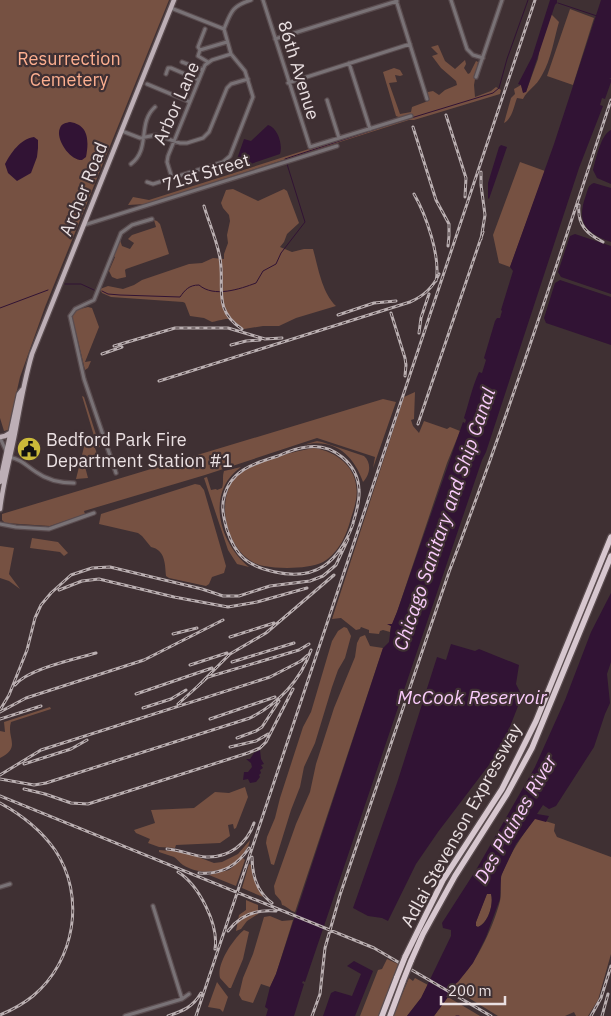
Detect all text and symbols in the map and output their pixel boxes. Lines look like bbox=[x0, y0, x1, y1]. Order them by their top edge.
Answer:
street label: 86th Avenue bbox=[273, 18, 325, 122]
park label: Resurrection Cemetery bbox=[17, 47, 121, 91]
street label: Arbor Lane bbox=[148, 58, 204, 148]
street label: Archer Road bbox=[54, 139, 112, 239]
street label: 71st Street bbox=[160, 148, 252, 196]
water label: Chicago Sanitary and Ship Canal bbox=[388, 385, 500, 653]
place label: Bedford Park Fire Department Station #1 bbox=[46, 428, 233, 472]
public building icon: Bedford Park Fire Department Station #1 bbox=[16, 436, 42, 462]
water label: McCook Reservoir bbox=[397, 685, 548, 709]
street label: Adlai Stevenson Expressway bbox=[395, 719, 527, 931]
water label: Des Plaines River bbox=[469, 750, 562, 887]
scale bar bbox=[441, 974, 505, 1006]
text: 200 m bbox=[448, 981, 492, 1000]

